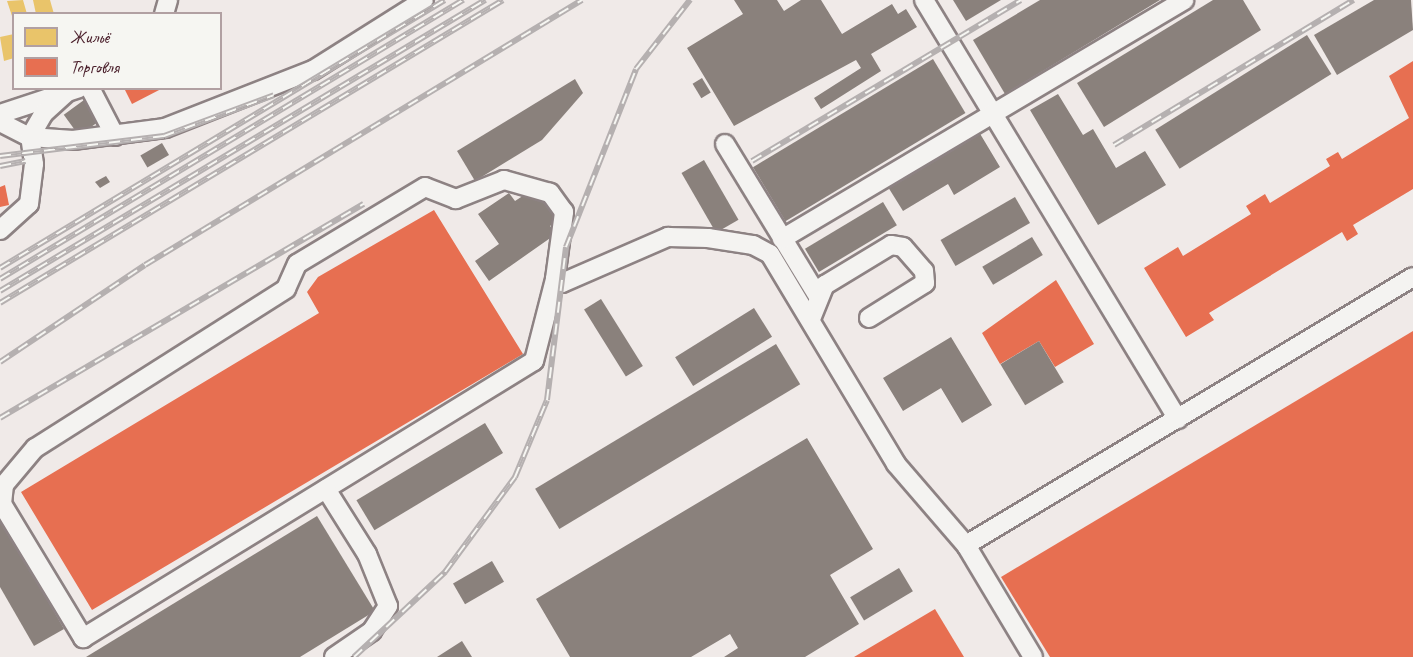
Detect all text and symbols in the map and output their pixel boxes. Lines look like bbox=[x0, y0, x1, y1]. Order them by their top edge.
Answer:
legend bbox=[12, 12, 222, 90]
text: Жильё bbox=[70, 26, 109, 48]
text: Торговля bbox=[70, 56, 119, 78]

